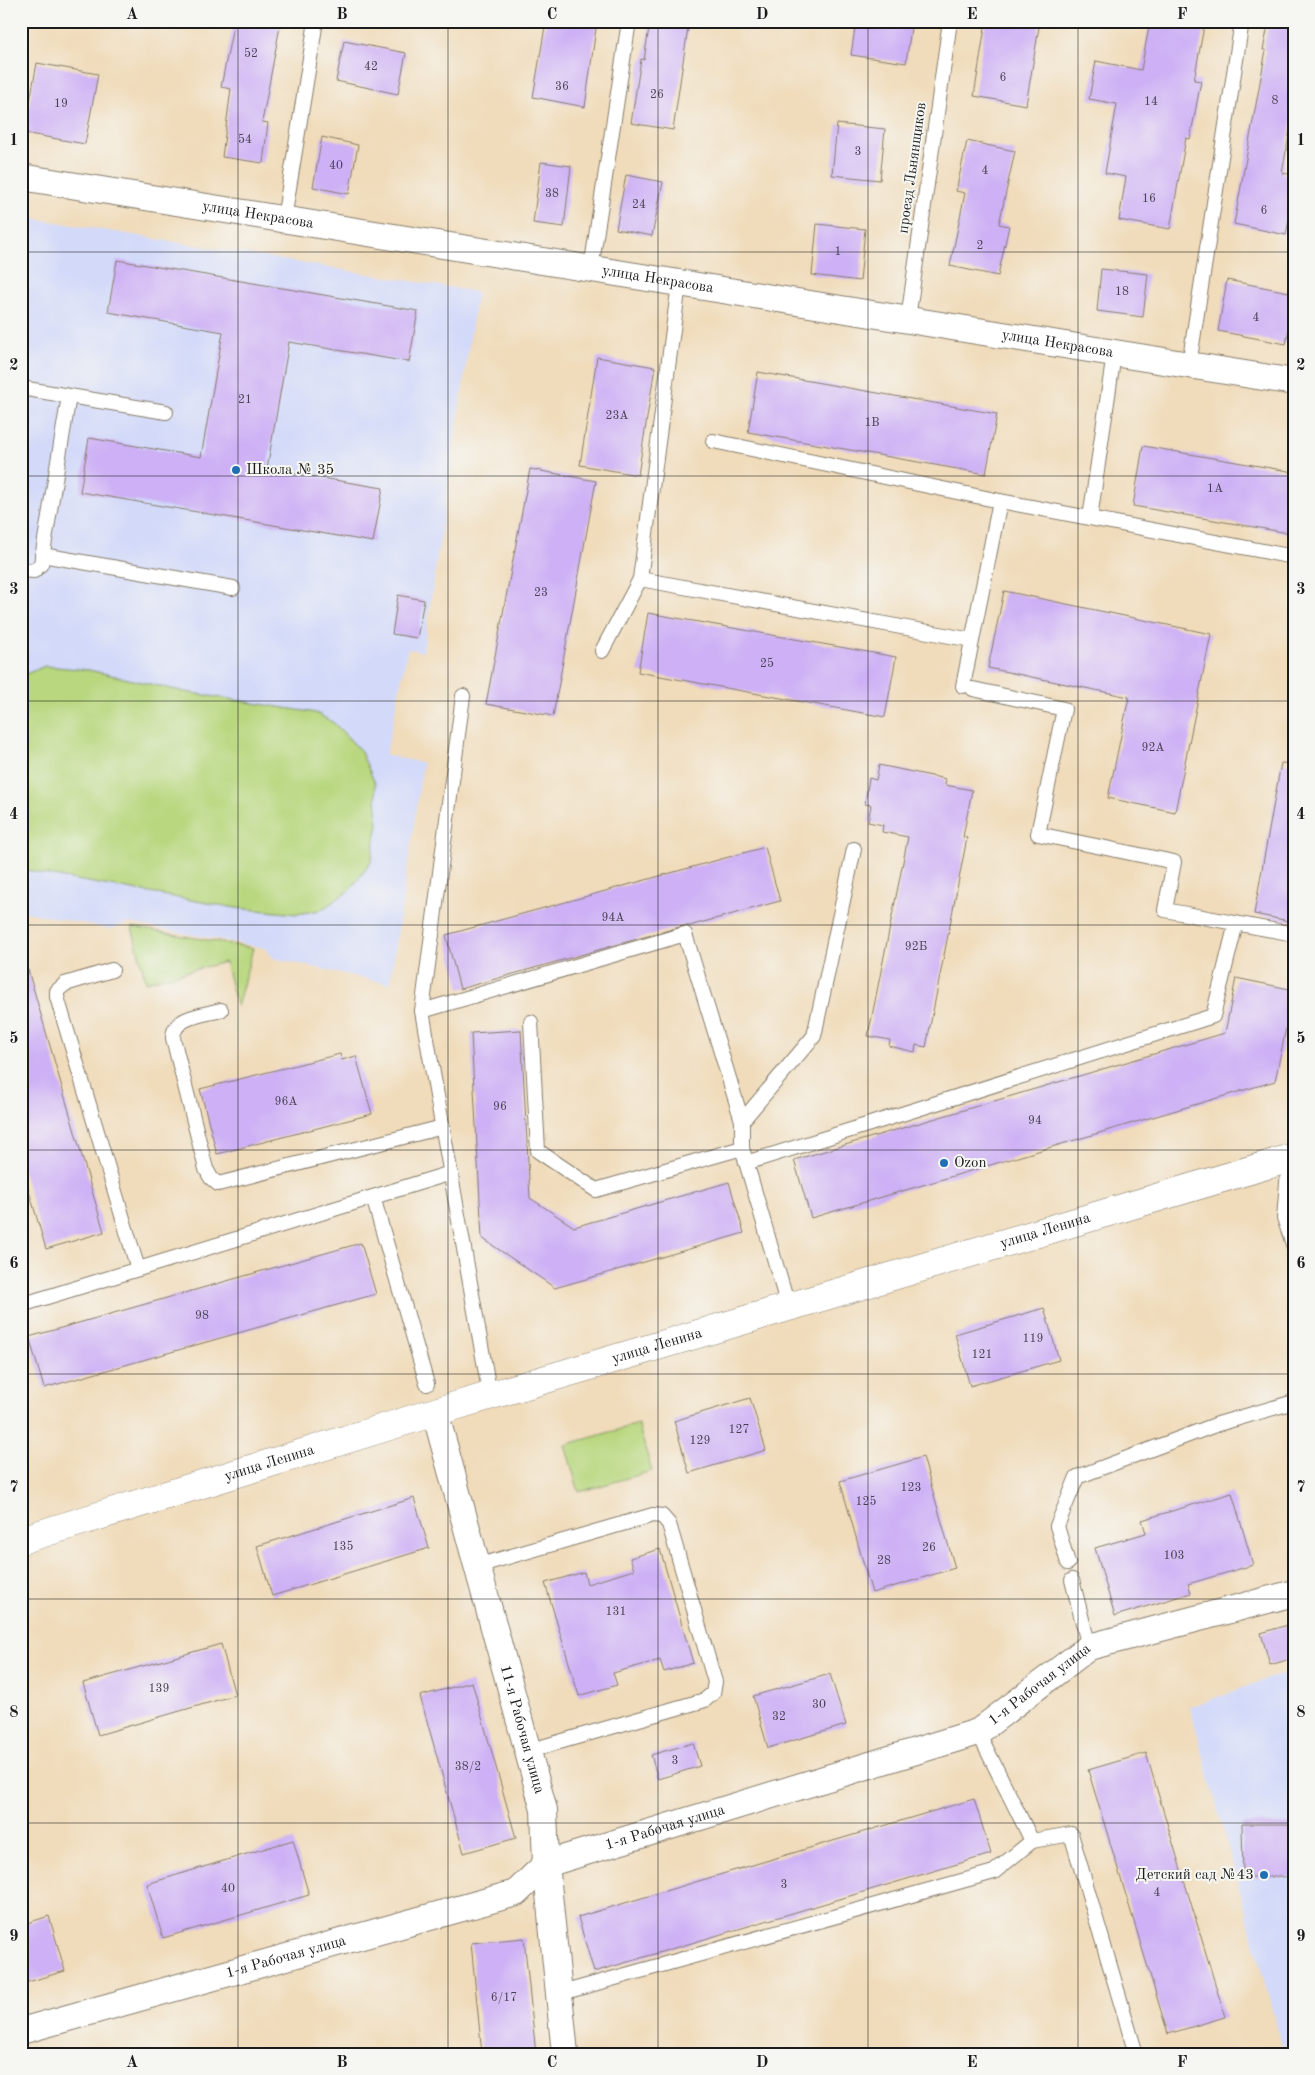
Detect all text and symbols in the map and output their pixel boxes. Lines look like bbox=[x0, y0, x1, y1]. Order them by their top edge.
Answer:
text: A bbox=[126, 7, 138, 23]
text: B bbox=[336, 7, 348, 23]
text: C bbox=[547, 7, 557, 23]
text: D bbox=[756, 7, 768, 23]
text: E bbox=[966, 7, 978, 23]
text: F bbox=[1177, 7, 1188, 23]
house number: 52 bbox=[244, 47, 258, 60]
house number: 42 bbox=[364, 61, 378, 73]
house number: 6 bbox=[1000, 72, 1007, 84]
house number: 36 bbox=[555, 81, 569, 93]
house number: 26 bbox=[650, 89, 664, 101]
house number: 8 bbox=[1272, 95, 1279, 107]
house number: 14 bbox=[1144, 96, 1158, 108]
house number: 19 bbox=[54, 98, 68, 110]
street label: проезд Льнянщиков bbox=[896, 102, 930, 234]
text: 1 bbox=[9, 133, 19, 149]
house number: 54 bbox=[238, 133, 252, 146]
text: 1 bbox=[1296, 133, 1306, 149]
house number: 3 bbox=[855, 146, 861, 158]
house number: 40 bbox=[329, 160, 343, 172]
house number: 4 bbox=[982, 165, 989, 177]
house number: 38 bbox=[545, 188, 559, 200]
house number: 16 bbox=[1142, 193, 1156, 205]
street label: улица Некрасова bbox=[201, 199, 315, 232]
house number: 24 bbox=[632, 199, 646, 211]
house number: 6 bbox=[1261, 205, 1268, 217]
house number: 2 bbox=[977, 240, 983, 252]
house number: 1 bbox=[835, 246, 841, 258]
street label: улица Некрасова bbox=[601, 263, 715, 296]
house number: 18 bbox=[1115, 286, 1129, 298]
house number: 4 bbox=[1253, 312, 1260, 324]
street label: улица Некрасова bbox=[1001, 328, 1115, 360]
text: 2 bbox=[9, 358, 19, 374]
text: 2 bbox=[1296, 358, 1306, 374]
house number: 21 bbox=[238, 394, 252, 406]
house number: 23А bbox=[605, 410, 629, 422]
house number: 1В bbox=[864, 417, 880, 429]
place label: Школа № 35 bbox=[246, 463, 334, 478]
marker: Школа № 35 bbox=[230, 464, 242, 476]
house number: 1А bbox=[1207, 483, 1223, 495]
text: 3 bbox=[9, 582, 19, 598]
text: 3 bbox=[1296, 582, 1306, 598]
house number: 23 bbox=[534, 587, 548, 599]
house number: 25 bbox=[760, 657, 774, 670]
house number: 92А bbox=[1141, 742, 1165, 754]
text: 4 bbox=[9, 807, 19, 823]
text: 4 bbox=[1296, 807, 1306, 823]
house number: 94А bbox=[601, 912, 625, 924]
house number: 92Б bbox=[905, 941, 927, 953]
text: 5 bbox=[9, 1031, 19, 1047]
text: 5 bbox=[1296, 1031, 1306, 1047]
house number: 96А bbox=[274, 1096, 298, 1108]
house number: 96 bbox=[493, 1101, 507, 1113]
house number: 94 bbox=[1028, 1115, 1042, 1127]
place label: Ozon bbox=[954, 1156, 987, 1171]
marker: Ozon bbox=[938, 1157, 950, 1169]
street label: улица Ленина bbox=[999, 1210, 1093, 1251]
text: 6 bbox=[9, 1256, 19, 1272]
text: 6 bbox=[1296, 1256, 1306, 1272]
house number: 98 bbox=[195, 1310, 209, 1322]
street label: улица Ленина bbox=[610, 1325, 704, 1367]
house number: 119 bbox=[1023, 1333, 1043, 1345]
house number: 121 bbox=[972, 1349, 992, 1361]
house number: 127 bbox=[729, 1424, 749, 1436]
house number: 129 bbox=[690, 1435, 710, 1447]
street label: улица Ленина bbox=[223, 1442, 317, 1484]
text: 7 bbox=[9, 1480, 19, 1496]
text: 7 bbox=[1296, 1480, 1306, 1496]
house number: 123 bbox=[901, 1482, 921, 1494]
house number: 125 bbox=[856, 1495, 876, 1508]
house number: 135 bbox=[333, 1540, 353, 1553]
house number: 26 bbox=[922, 1542, 936, 1554]
house number: 103 bbox=[1164, 1550, 1184, 1562]
house number: 28 bbox=[877, 1555, 891, 1567]
house number: 131 bbox=[606, 1606, 626, 1618]
street label: 1-я Рабочая улица bbox=[986, 1641, 1094, 1728]
street label: 11-я Рабочая улица bbox=[497, 1663, 547, 1796]
house number: 139 bbox=[149, 1683, 169, 1695]
house number: 30 bbox=[812, 1699, 826, 1711]
text: 8 bbox=[9, 1705, 19, 1721]
text: 8 bbox=[1296, 1705, 1306, 1721]
house number: 32 bbox=[772, 1711, 786, 1723]
house number: 3 bbox=[672, 1755, 678, 1767]
house number: 38/2 bbox=[455, 1761, 481, 1773]
street label: 1-я Рабочая улица bbox=[603, 1802, 727, 1853]
place label: Детский сад №43 bbox=[1136, 1868, 1254, 1883]
marker: Детский сад №43 bbox=[1258, 1869, 1270, 1881]
house number: 3 bbox=[781, 1879, 787, 1891]
house number: 40 bbox=[221, 1883, 235, 1895]
house number: 4 bbox=[1154, 1887, 1161, 1899]
text: 9 bbox=[9, 1929, 19, 1945]
text: 9 bbox=[1296, 1929, 1306, 1945]
street label: 1-я Рабочая улица bbox=[224, 1933, 348, 1981]
house number: 6/17 bbox=[491, 1992, 517, 2004]
text: A bbox=[126, 2055, 138, 2071]
text: B bbox=[336, 2055, 348, 2071]
text: C bbox=[547, 2055, 557, 2071]
text: D bbox=[756, 2055, 768, 2071]
text: E bbox=[966, 2055, 978, 2071]
text: F bbox=[1177, 2055, 1188, 2071]

